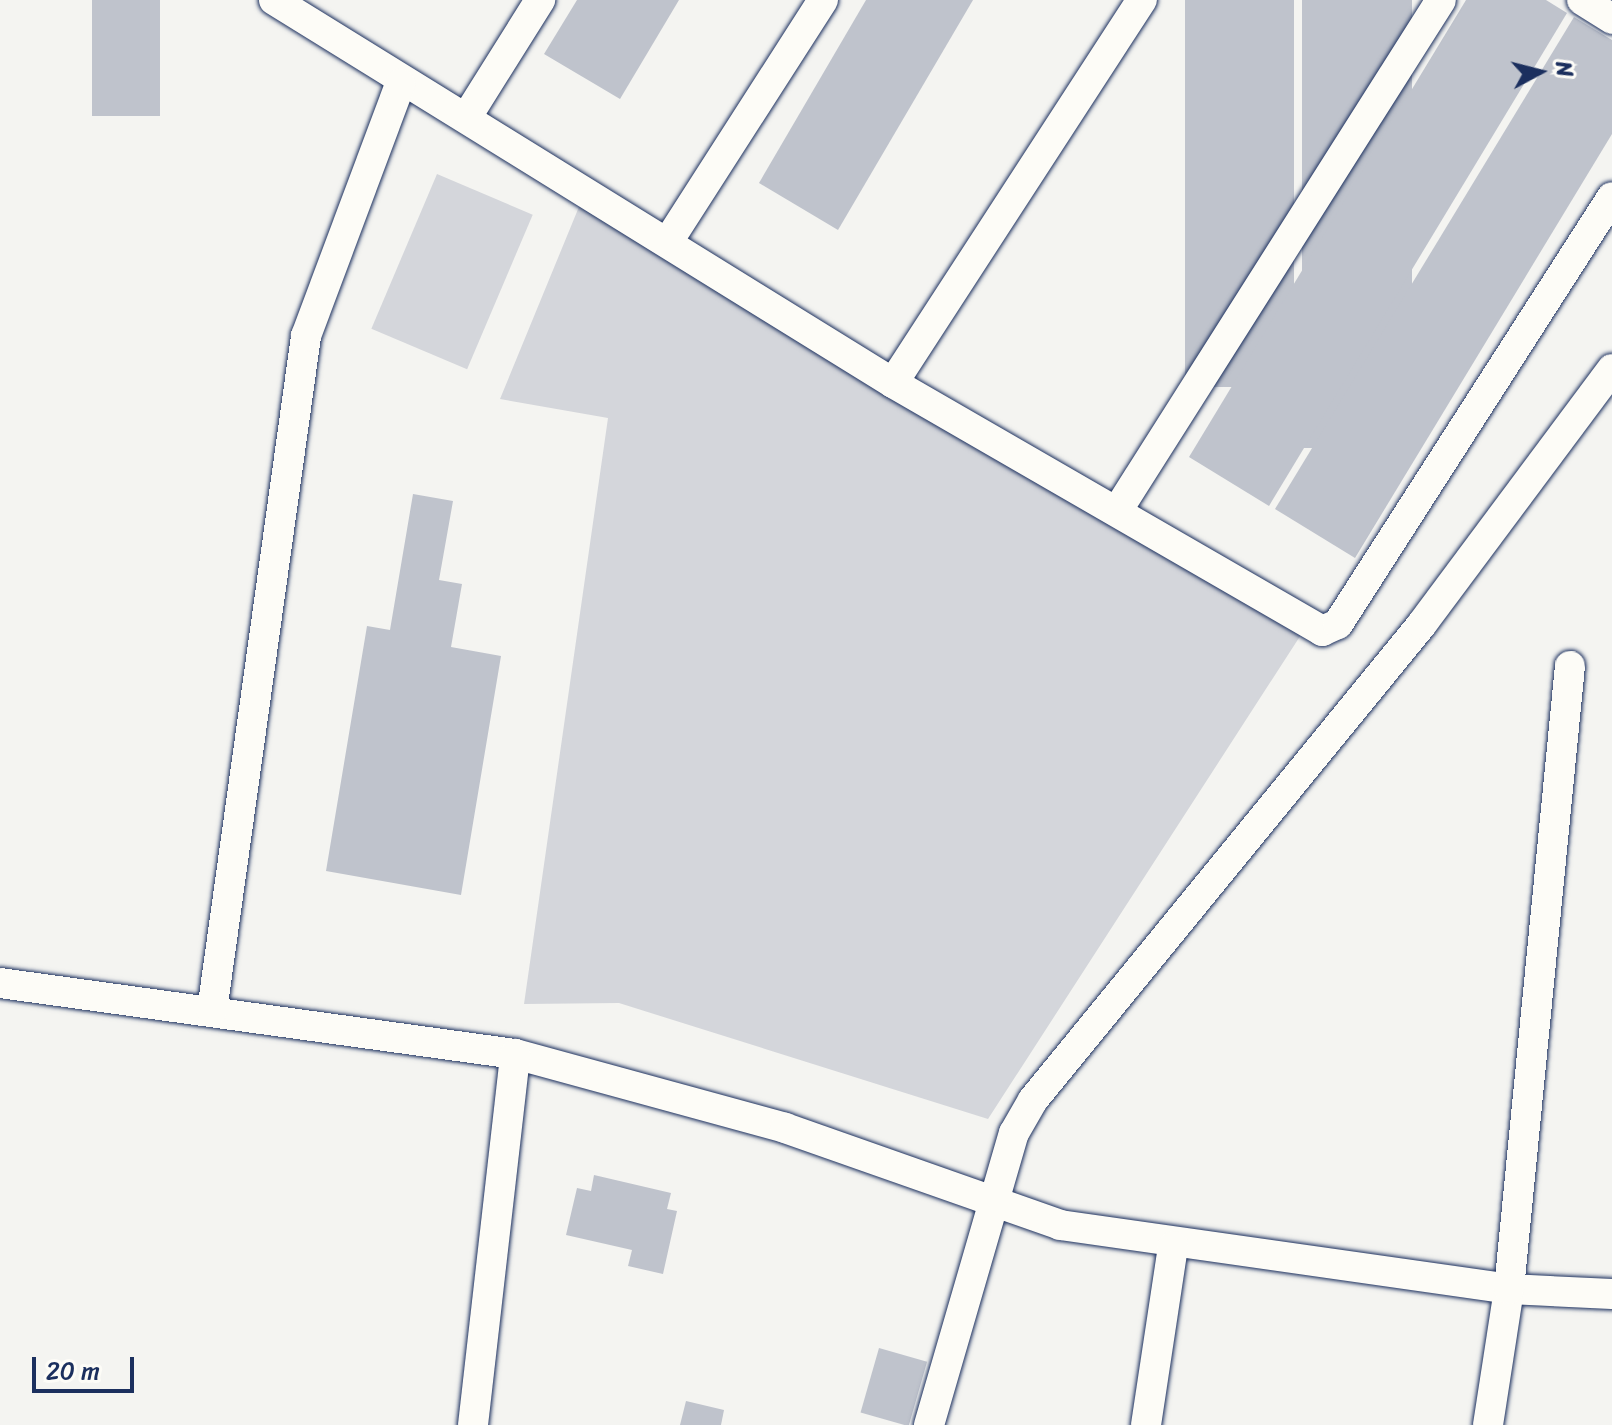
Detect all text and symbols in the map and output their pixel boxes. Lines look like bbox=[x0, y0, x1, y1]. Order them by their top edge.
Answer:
north arrow bbox=[1500, 32, 1580, 112]
text: N bbox=[1544, 59, 1585, 79]
scale bar bbox=[36, 1341, 138, 1391]
text: 20 m bbox=[46, 1350, 100, 1392]

